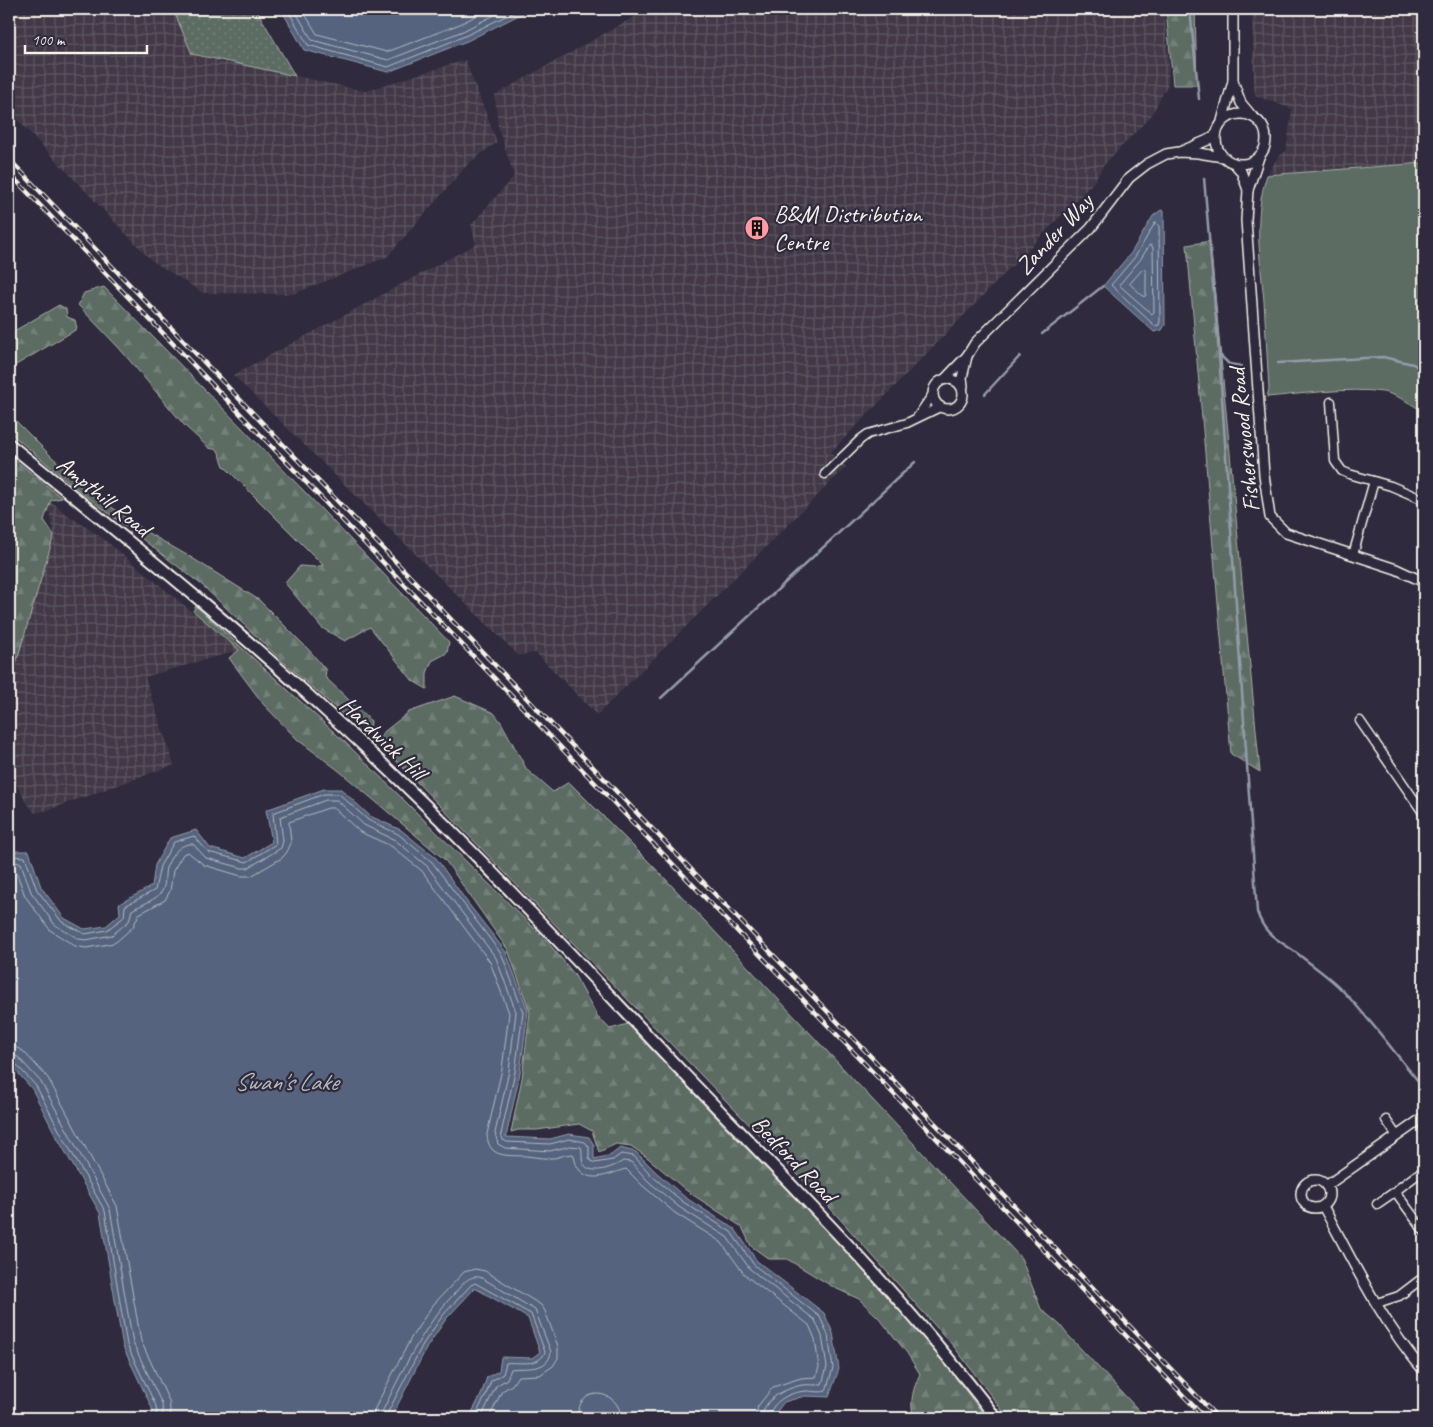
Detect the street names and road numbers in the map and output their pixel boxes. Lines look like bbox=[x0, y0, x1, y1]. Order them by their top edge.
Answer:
street label: Zander Way bbox=[1009, 186, 1100, 281]
street label: Fisherswood Road bbox=[1221, 363, 1266, 513]
street label: Ampthill Road bbox=[51, 449, 160, 545]
street label: Hardwick Hill bbox=[334, 690, 435, 789]
street label: Bedford Road bbox=[745, 1109, 846, 1212]

